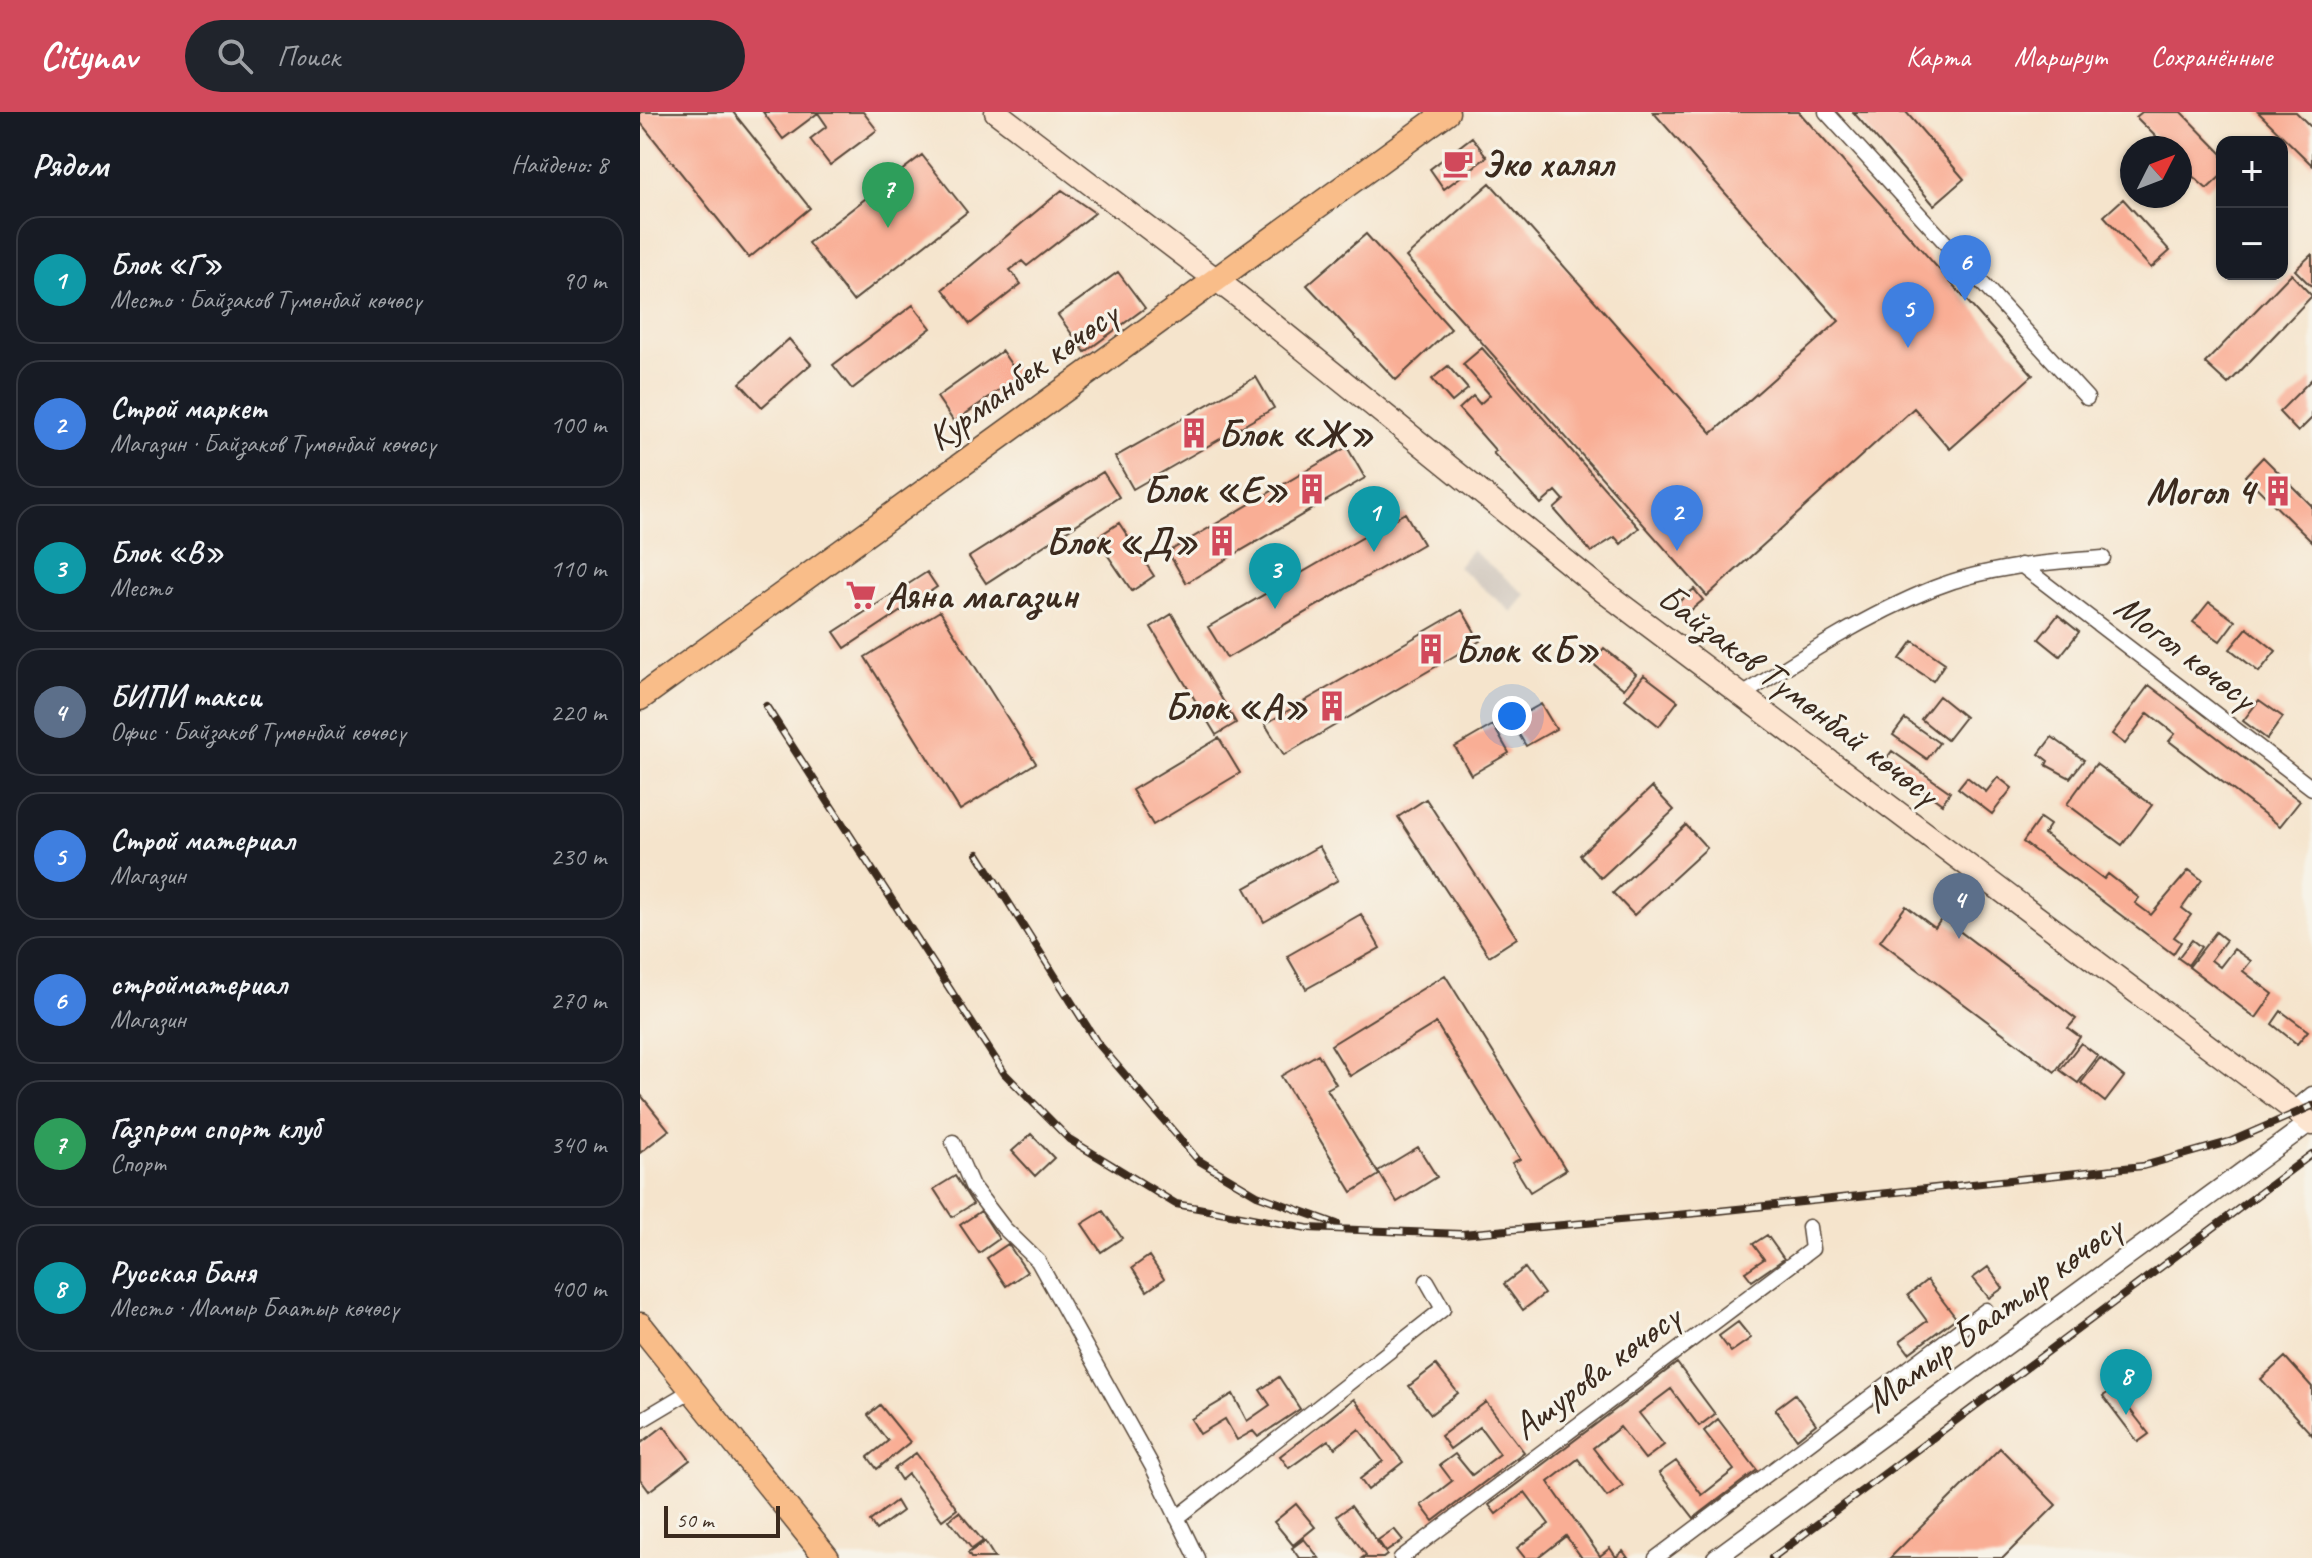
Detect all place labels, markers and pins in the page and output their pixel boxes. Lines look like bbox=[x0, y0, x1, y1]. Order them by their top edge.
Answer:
place label: Эко халял bbox=[1482, 140, 1616, 187]
cafe icon: Эко халял bbox=[1441, 146, 1475, 180]
pin: 7 bbox=[862, 162, 914, 228]
pin: 6 bbox=[1939, 235, 1991, 301]
pin: 5 bbox=[1882, 282, 1934, 348]
place label: Блок «Ж» bbox=[1218, 410, 1374, 457]
building icon: Блок «Ж» bbox=[1177, 416, 1211, 450]
place label: Блок «Е» bbox=[1143, 466, 1288, 513]
place label: Могол 4 bbox=[2146, 468, 2259, 515]
building icon: Блок «Е» bbox=[1295, 472, 1329, 506]
building icon: Могол 4 bbox=[2261, 474, 2295, 508]
pin: 2 bbox=[1651, 485, 1703, 551]
pin: 1 bbox=[1348, 486, 1400, 552]
place label: Блок «Д» bbox=[1046, 518, 1198, 565]
building icon: Блок «Д» bbox=[1205, 524, 1239, 558]
pin: 3 bbox=[1249, 543, 1301, 609]
place label: Аяна магазин bbox=[885, 572, 1080, 620]
supermarket icon: Аяна магазин bbox=[844, 578, 878, 612]
place label: Блок «Б» bbox=[1455, 626, 1599, 673]
building icon: Блок «Б» bbox=[1414, 632, 1448, 666]
place label: Блок «А» bbox=[1164, 683, 1308, 730]
building icon: Блок «А» bbox=[1315, 689, 1349, 723]
pin: 4 bbox=[1933, 873, 1985, 939]
pin: 8 bbox=[2100, 1349, 2152, 1415]

